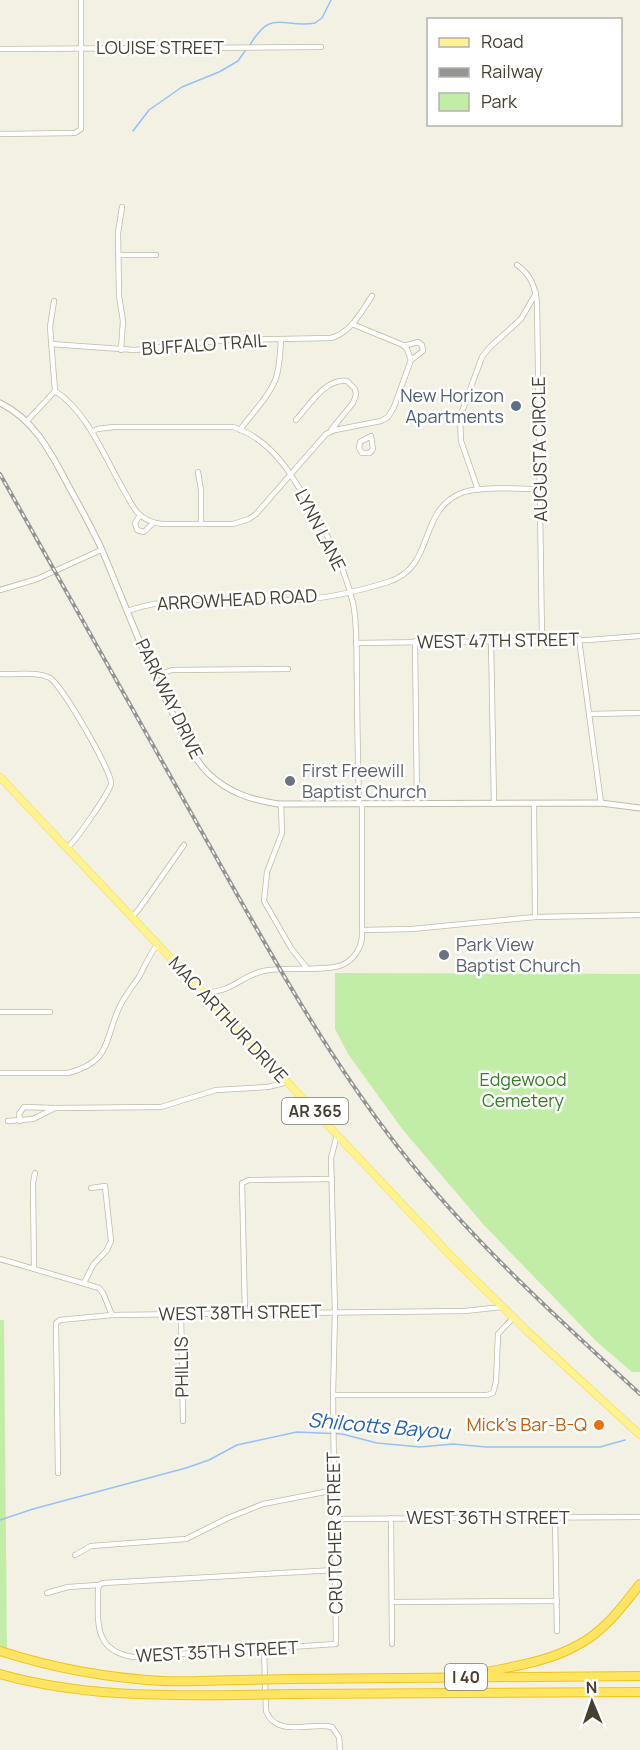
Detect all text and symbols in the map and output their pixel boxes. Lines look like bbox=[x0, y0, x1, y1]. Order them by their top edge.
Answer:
legend bbox=[427, 18, 622, 126]
text: Road bbox=[481, 29, 524, 53]
street label: LOUISE STREET bbox=[96, 35, 224, 59]
text: Railway bbox=[481, 59, 543, 83]
text: Park bbox=[481, 89, 518, 113]
street label: BUFFALO TRAIL bbox=[141, 328, 267, 360]
street label: AUGUSTA CIRCLE bbox=[526, 376, 552, 522]
place label: New Horizon Apartments bbox=[400, 383, 504, 428]
marker: New Horizon Apartments bbox=[509, 399, 523, 413]
street label: LYNN LANE bbox=[290, 485, 352, 575]
street label: ARROWHEAD ROAD bbox=[156, 583, 318, 615]
street label: WEST 47TH STREET bbox=[417, 627, 580, 653]
street label: PARKWAY DRIVE bbox=[130, 634, 209, 763]
place label: First Freewill Baptist Church bbox=[302, 758, 427, 803]
marker: First Freewill Baptist Church bbox=[283, 774, 297, 788]
place label: Park View Baptist Church bbox=[456, 932, 581, 977]
marker: Park View Baptist Church bbox=[437, 948, 451, 962]
street label: MAC ARTHUR DRIVE bbox=[164, 951, 294, 1088]
park label: Edgewood Cemetery bbox=[479, 1067, 567, 1112]
road number: AR 365 bbox=[282, 1098, 348, 1124]
street label: WEST 38TH STREET bbox=[158, 1299, 322, 1325]
street label: PHILLIS bbox=[168, 1336, 194, 1398]
water label: Shilcotts Bayou bbox=[307, 1406, 453, 1445]
place label: Mick's Bar-B-Q bbox=[466, 1412, 587, 1436]
marker: Mick's Bar-B-Q bbox=[592, 1418, 606, 1432]
street label: CRUTCHER STREET bbox=[321, 1451, 347, 1614]
street label: WEST 36TH STREET bbox=[406, 1505, 570, 1529]
street label: WEST 35TH STREET bbox=[135, 1635, 299, 1667]
road number: I 40 bbox=[445, 1664, 487, 1690]
north arrow bbox=[562, 1672, 622, 1732]
text: N bbox=[585, 1676, 598, 1698]

